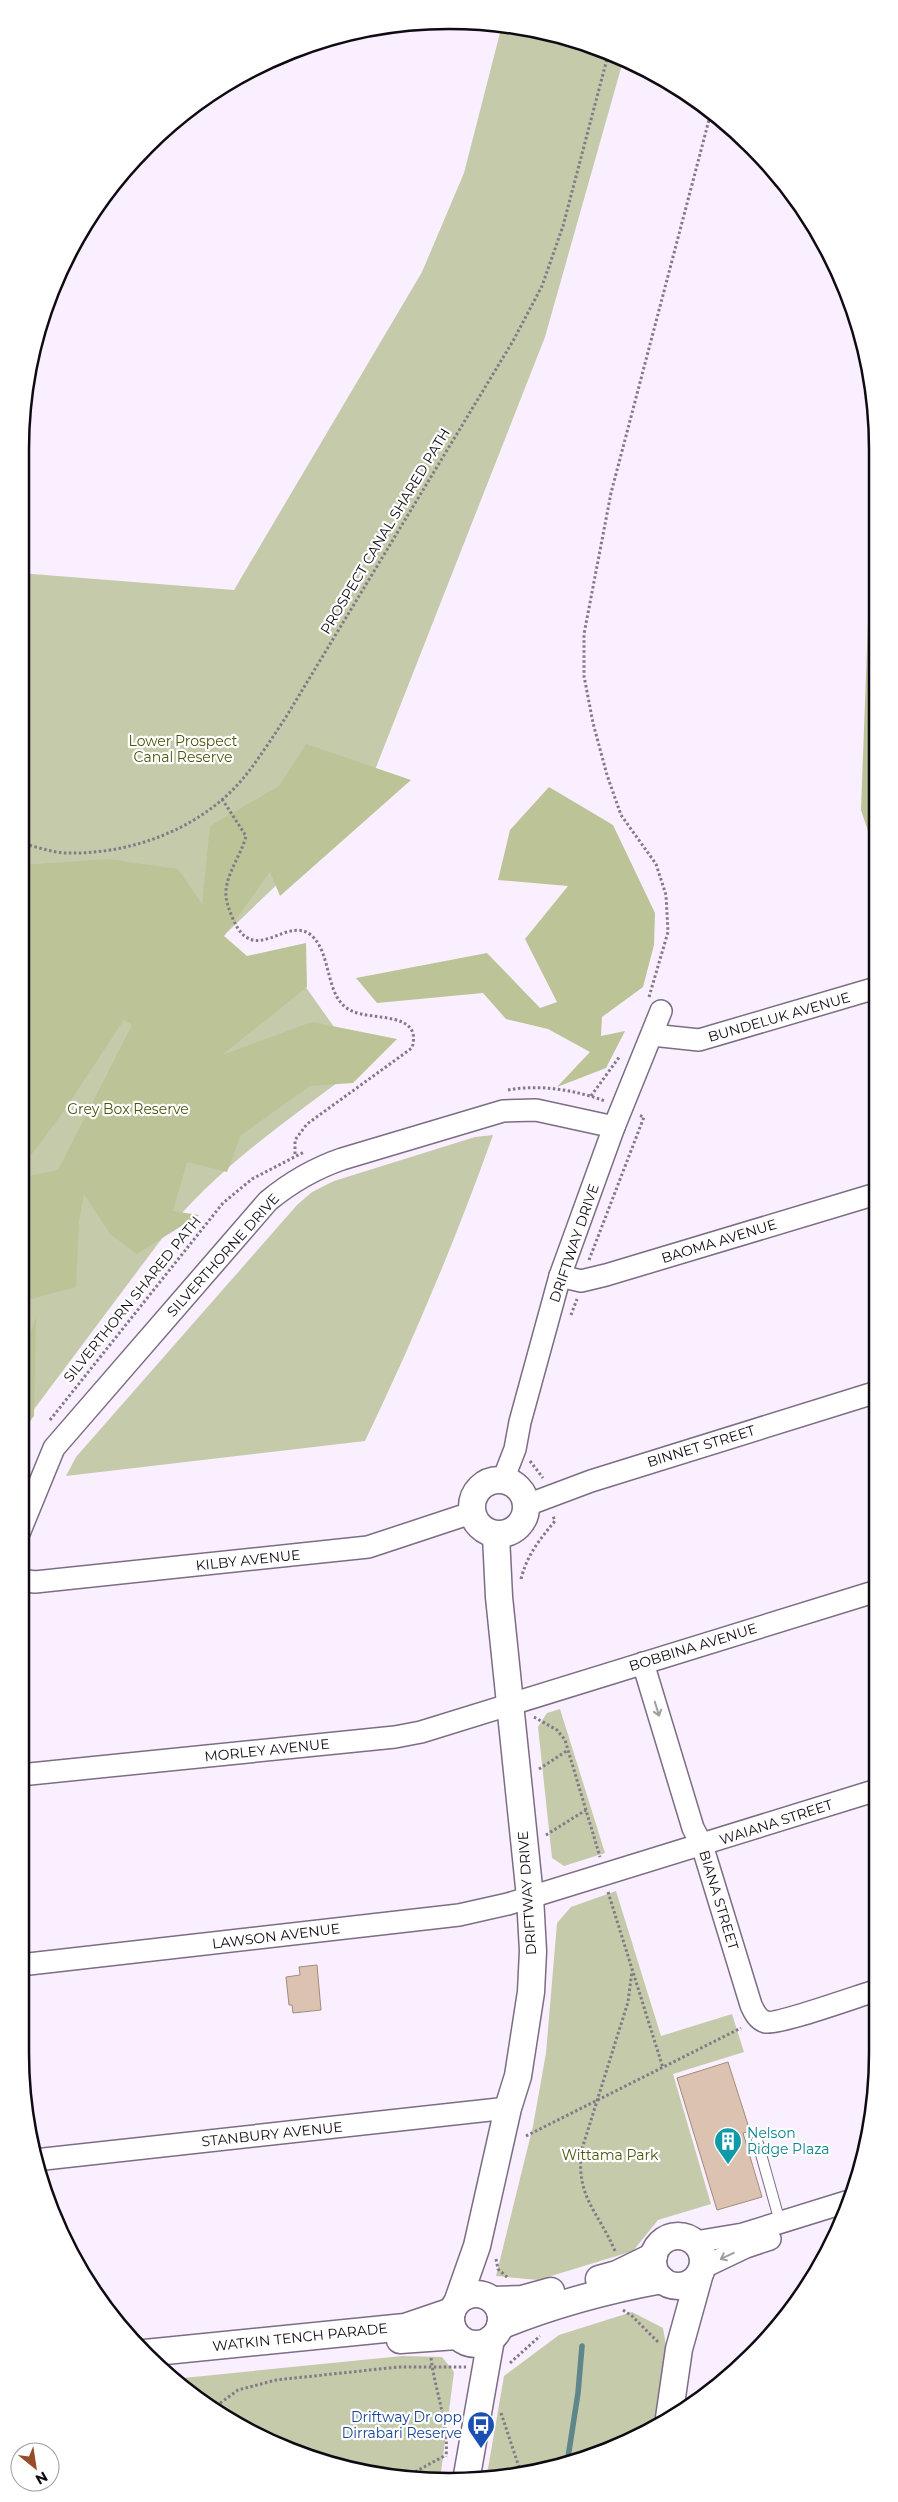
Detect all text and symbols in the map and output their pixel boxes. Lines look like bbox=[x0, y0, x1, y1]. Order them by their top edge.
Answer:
street label: PROSPECT CANAL SHARED PATH bbox=[316, 425, 454, 637]
park label: Lower Prospect Canal Reserve bbox=[129, 732, 238, 766]
street label: BUNDELUK AVENUE bbox=[706, 988, 852, 1046]
park label: Grey Box Reserve bbox=[67, 1100, 189, 1118]
street label: DRIFTWAY DRIVE bbox=[545, 1181, 603, 1305]
street label: SILVERTHORNE DRIVE bbox=[163, 1190, 283, 1320]
street label: SILVERTHORN SHARED PATH bbox=[59, 1212, 205, 1386]
street label: BAOMA AVENUE bbox=[659, 1215, 779, 1267]
street label: BINNET STREET bbox=[645, 1421, 757, 1471]
street label: KILBY AVENUE bbox=[195, 1546, 301, 1574]
street label: BOBBINA AVENUE bbox=[627, 1619, 759, 1675]
one-way arrow bbox=[653, 1701, 663, 1717]
street label: MORLEY AVENUE bbox=[204, 1734, 330, 1766]
street label: WAIANA STREET bbox=[717, 1795, 835, 1849]
street label: DRIFTWAY DRIVE bbox=[514, 1830, 540, 1956]
street label: BIANA STREET bbox=[695, 1848, 743, 1952]
street label: LAWSON AVENUE bbox=[211, 1919, 341, 1953]
street label: STANBURY AVENUE bbox=[200, 2118, 344, 2150]
place label: Nelson Ridge Plaza bbox=[747, 2124, 830, 2158]
building icon: Nelson Ridge Plaza bbox=[713, 2126, 743, 2165]
park label: Wittama Park bbox=[562, 2146, 659, 2164]
one-way arrow bbox=[720, 2252, 735, 2261]
street label: WATKIN TENCH PARADE bbox=[211, 2319, 389, 2355]
place label: Driftway Dr opp Dirrabari Reserve bbox=[342, 2408, 462, 2442]
bus stop icon: Driftway Dr opp Dirrabari Reserve bbox=[466, 2410, 496, 2449]
north arrow bbox=[10, 2442, 60, 2492]
text: N bbox=[32, 2468, 51, 2489]

